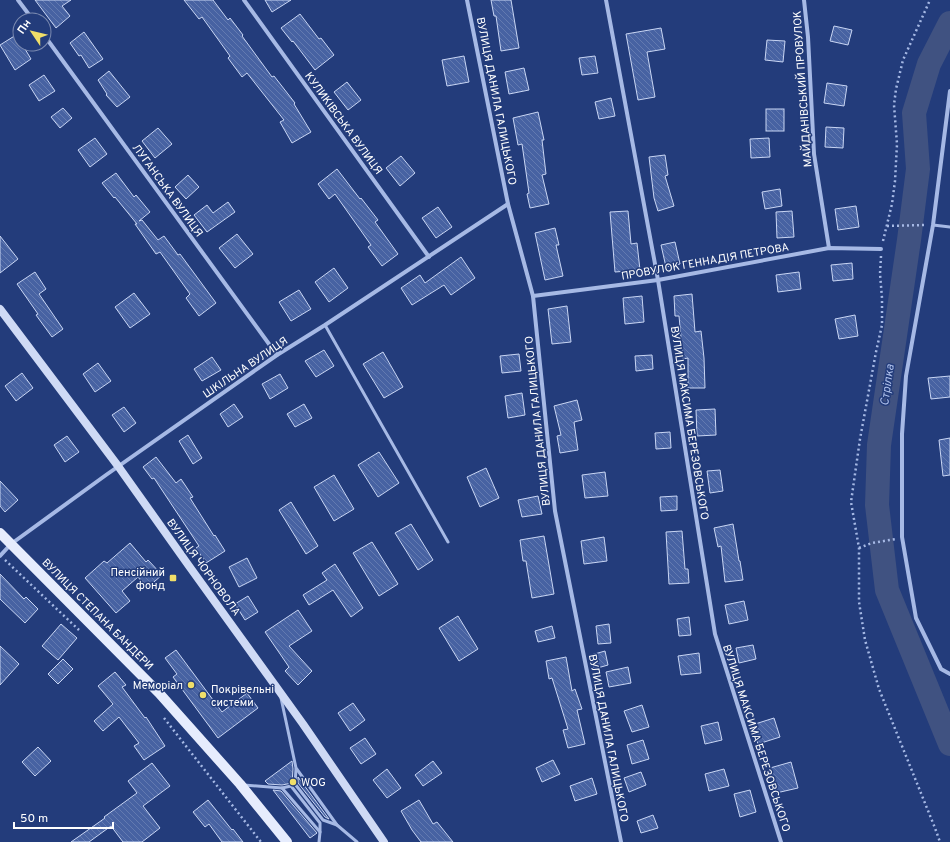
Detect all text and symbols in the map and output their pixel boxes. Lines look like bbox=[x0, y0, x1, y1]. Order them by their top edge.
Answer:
street label: МАЙДАНІВСЬКИЙ ПРОВУЛОК bbox=[790, 10, 815, 168]
north arrow bbox=[12, 12, 52, 52]
street label: ВУЛИЦЯ ДАНИЛА ГАЛИЦЬКОГО bbox=[473, 16, 519, 186]
text: Пн bbox=[15, 17, 35, 37]
street label: КУЛИКІВСЬКА ВУЛИЦЯ bbox=[301, 70, 385, 178]
street label: ЛУГАНСЬКА ВУЛИЦЯ bbox=[129, 141, 206, 240]
street label: ПРОВУЛОК ГЕННАДІЯ ПЕТРОВА bbox=[620, 240, 790, 284]
street label: ВУЛИЦЯ МАКСИМА БЕРЕЗОВСЬКОГО bbox=[667, 325, 711, 521]
street label: ШКІЛЬНА ВУЛИЦЯ bbox=[200, 334, 291, 402]
street label: ВУЛИЦЯ ДАНИЛА ГАЛИЦЬКОГО bbox=[522, 335, 554, 507]
water label: Стрілка bbox=[877, 363, 899, 407]
street label: ВУЛИЦЯ ЧОРНОВОЛА bbox=[163, 516, 243, 619]
street label: ВУЛИЦЯ СТЕПАНА БАНДЕРИ bbox=[39, 556, 156, 673]
place label: Пенсійний фонд bbox=[110, 566, 165, 593]
marker: Пенсійний фонд bbox=[168, 573, 178, 583]
street label: ВУЛИЦЯ МАКСИМА БЕРЕЗОВСЬКОГО bbox=[719, 643, 793, 834]
street label: ВУЛИЦЯ ДАНИЛА ГАЛИЦЬКОГО bbox=[585, 653, 631, 823]
place label: Меморіал bbox=[133, 679, 183, 693]
marker: Меморіал bbox=[186, 680, 196, 690]
place label: Покрівельні системи bbox=[211, 683, 274, 710]
marker: Покрівельні системи bbox=[198, 690, 208, 700]
place label: WOG bbox=[301, 776, 326, 790]
marker: WOG bbox=[288, 777, 298, 787]
scale bar bbox=[14, 804, 113, 830]
text: 50 m bbox=[20, 811, 48, 827]

